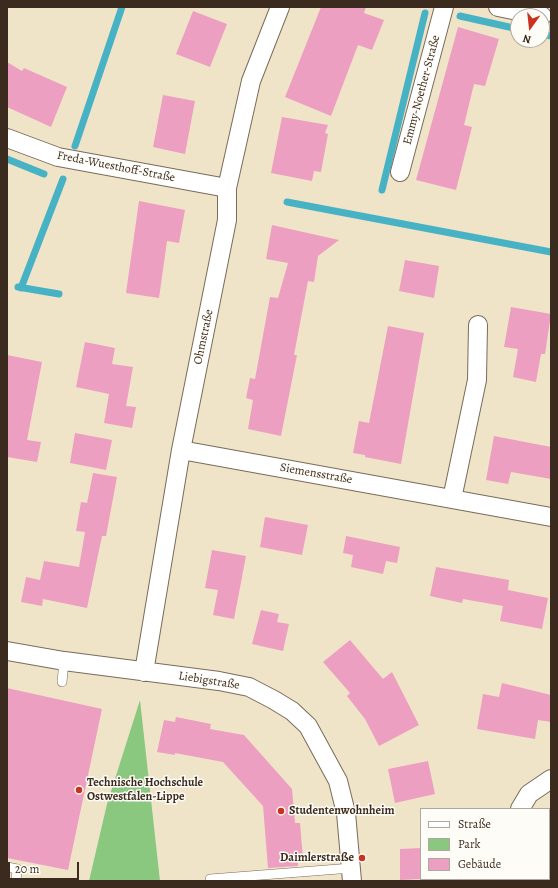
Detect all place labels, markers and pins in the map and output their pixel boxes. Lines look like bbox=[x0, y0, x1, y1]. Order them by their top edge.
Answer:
place label: Technische Hochschule Ostwestfalen-Lippe bbox=[87, 776, 203, 804]
marker: Technische Hochschule Ostwestfalen-Lippe bbox=[74, 785, 84, 795]
place label: Studentenwohnheim bbox=[289, 804, 395, 818]
marker: Studentenwohnheim bbox=[276, 806, 286, 816]
place label: Daimlerstraße bbox=[280, 851, 354, 865]
marker: Daimlerstraße bbox=[357, 853, 367, 863]

